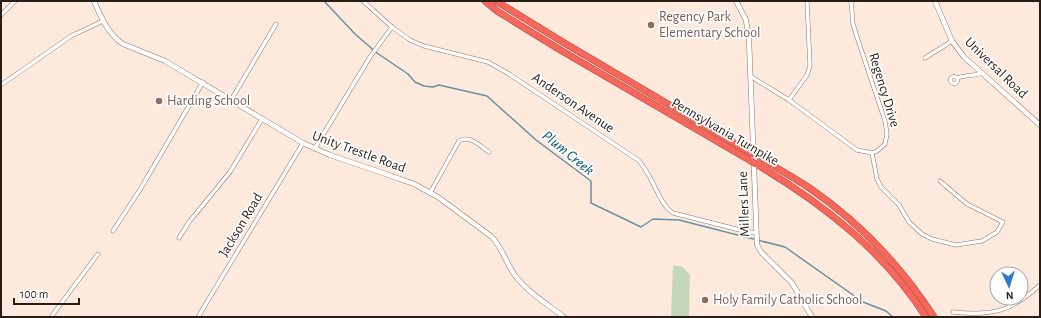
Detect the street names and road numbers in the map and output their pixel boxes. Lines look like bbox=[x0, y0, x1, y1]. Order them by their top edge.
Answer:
street label: Universal Road bbox=[962, 35, 1030, 101]
street label: Regency Drive bbox=[866, 51, 902, 129]
street label: Anderson Avenue bbox=[529, 70, 617, 136]
street label: Pennsylvania Turnpike bbox=[669, 96, 781, 168]
street label: Unity Trestle Road bbox=[310, 129, 408, 175]
street label: Millers Lane bbox=[736, 171, 752, 237]
street label: Jackson Road bbox=[217, 191, 265, 259]

